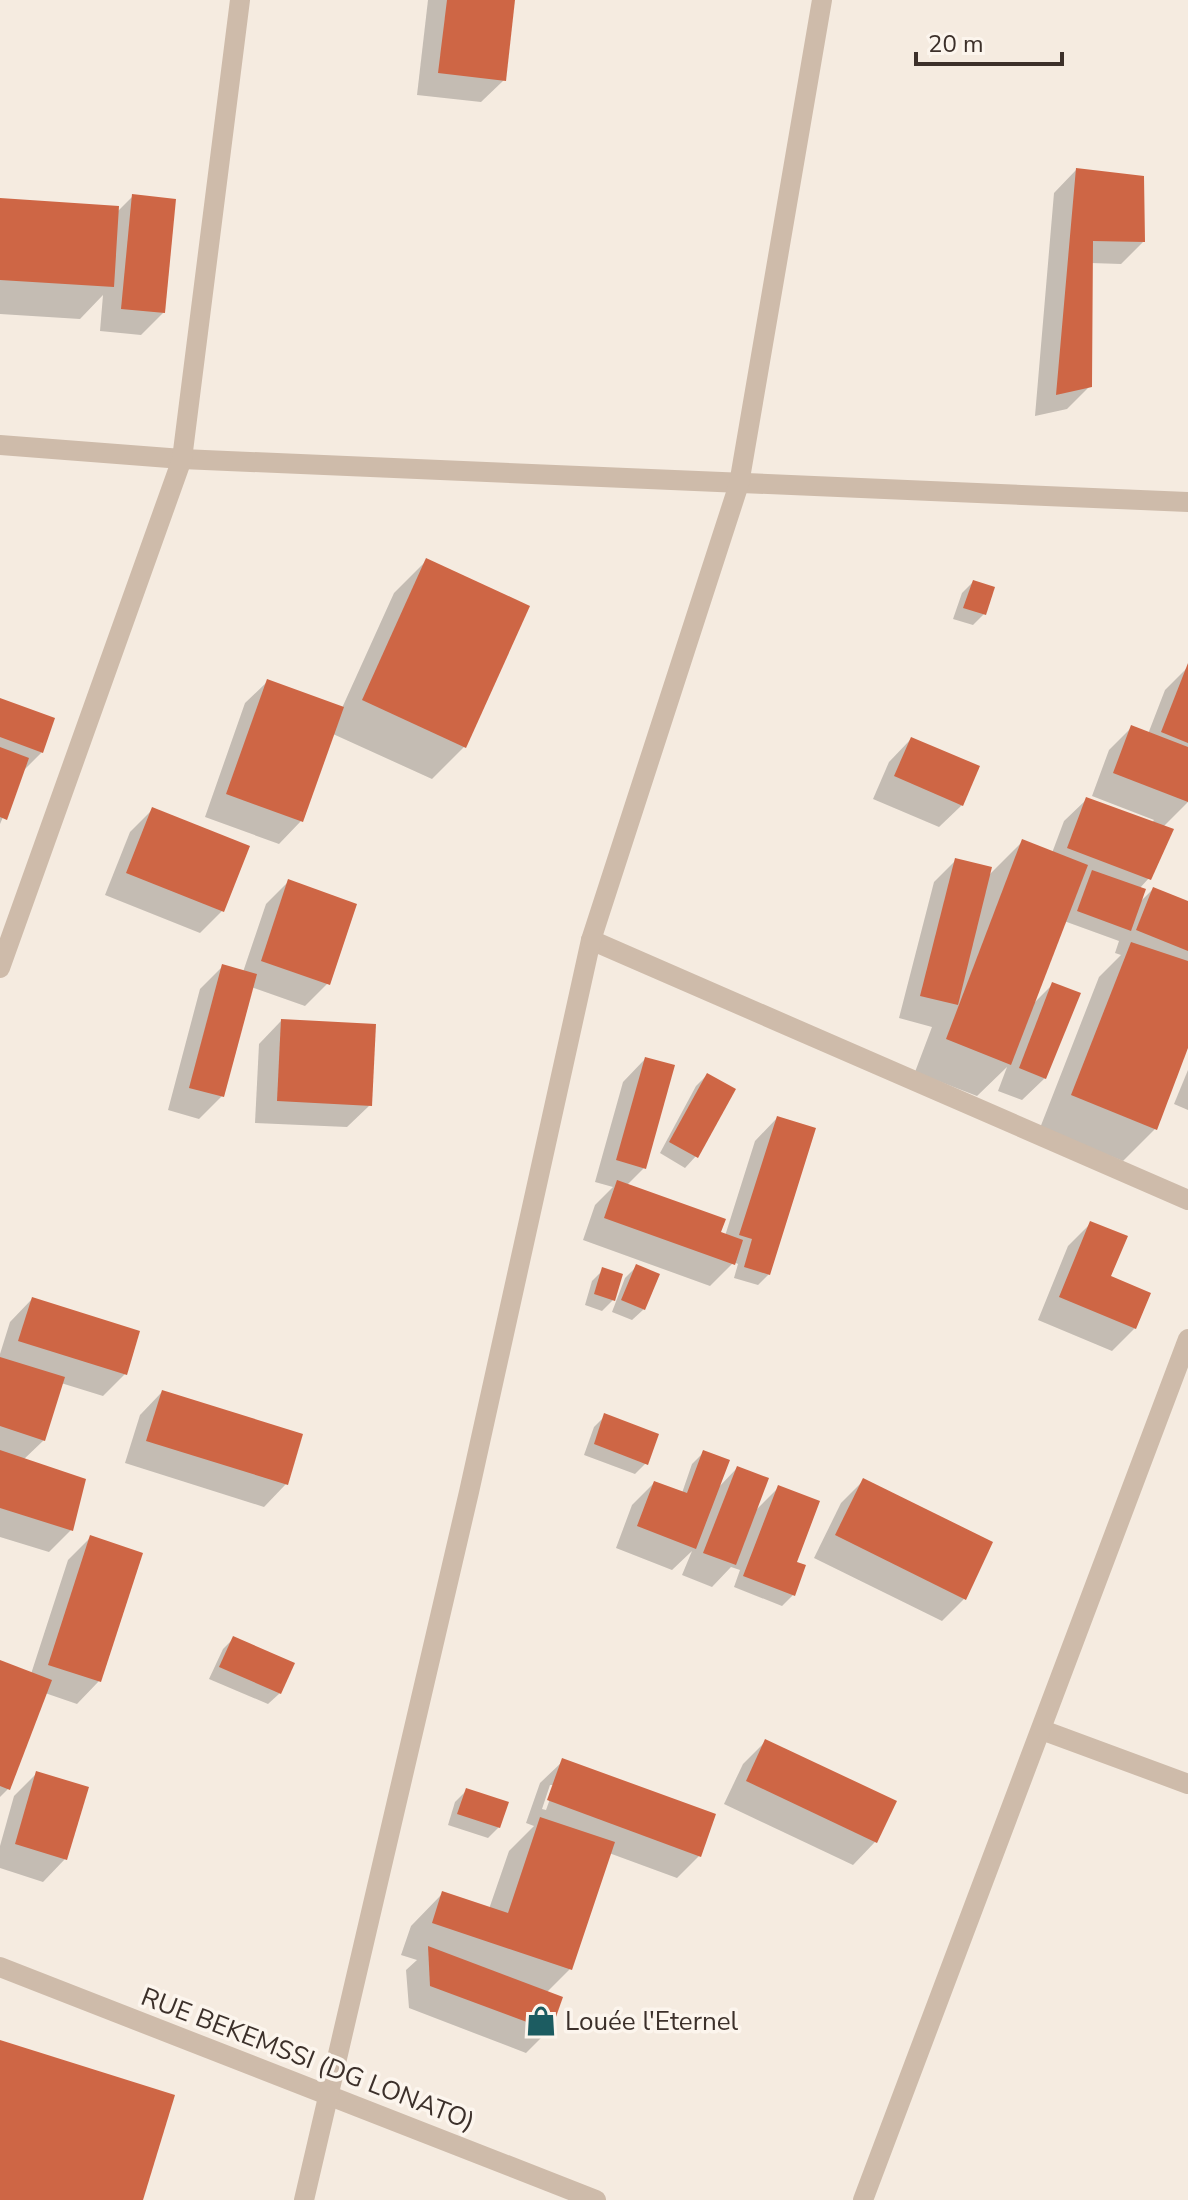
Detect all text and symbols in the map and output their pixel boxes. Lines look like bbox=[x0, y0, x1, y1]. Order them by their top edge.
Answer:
scale bar bbox=[916, 16, 1062, 66]
text: 20 m bbox=[928, 28, 984, 60]
street label: RUE BEKEMSSI (DG LONATO) bbox=[136, 1979, 480, 2139]
shop icon: Louée l'Eternel bbox=[524, 2004, 558, 2038]
place label: Louée l'Eternel bbox=[565, 2004, 739, 2039]

